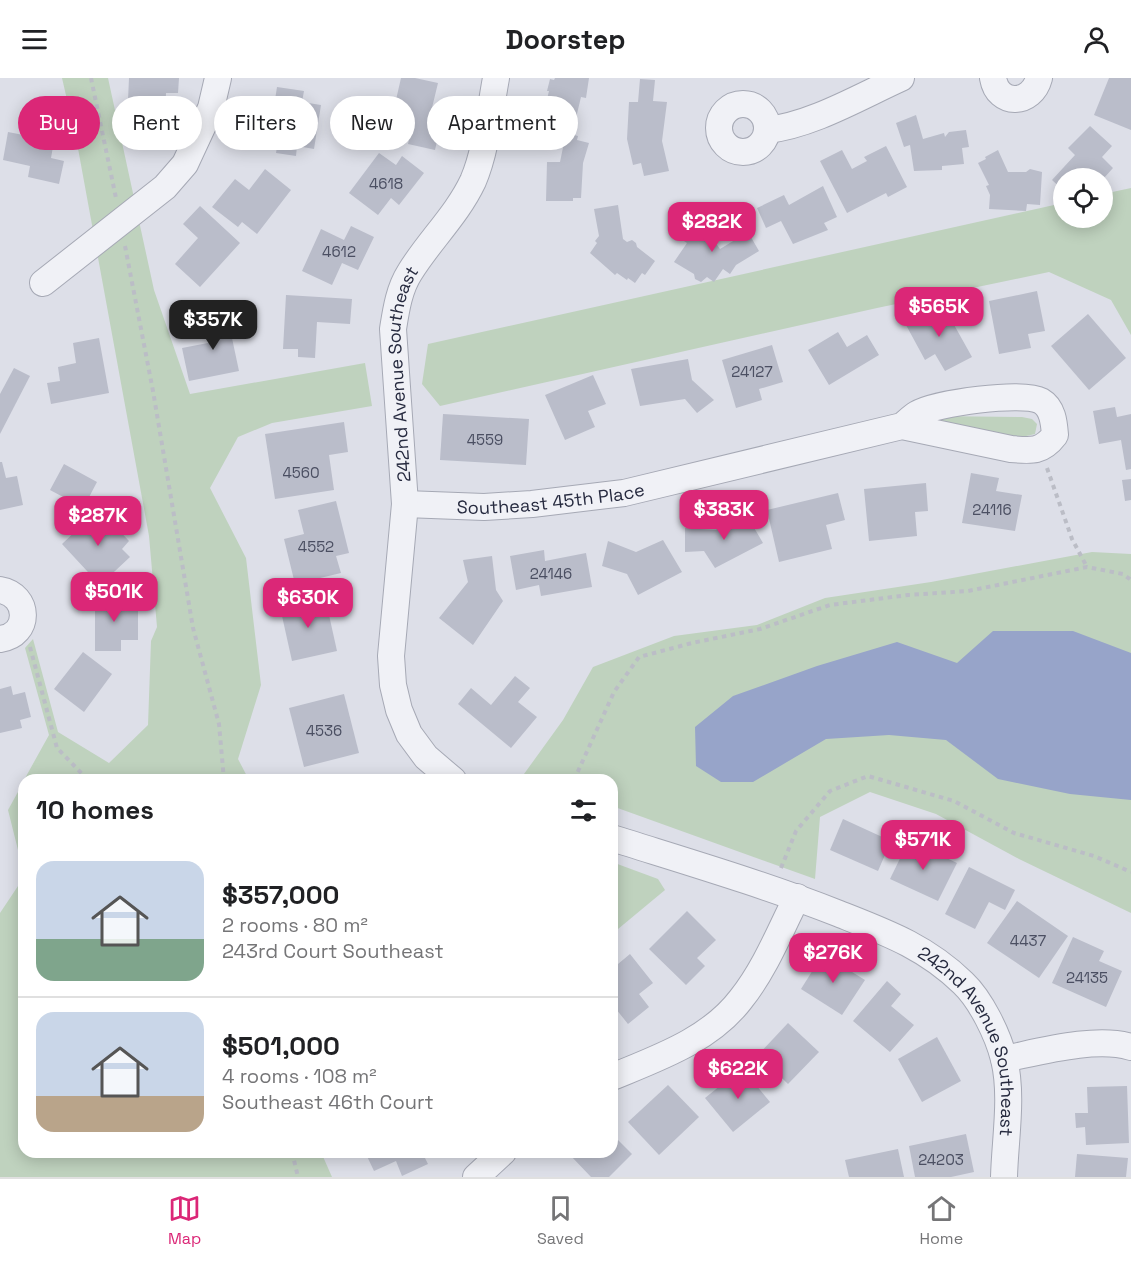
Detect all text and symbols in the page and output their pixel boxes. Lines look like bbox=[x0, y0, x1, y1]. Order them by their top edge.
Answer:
text: Doorstep bbox=[506, 22, 625, 57]
icon: menu bbox=[18, 23, 51, 56]
icon: person bbox=[1080, 23, 1113, 56]
chip: Buy bbox=[18, 96, 100, 150]
chip: Rent bbox=[112, 96, 202, 150]
chip: Filters bbox=[214, 96, 318, 150]
chip: New bbox=[330, 96, 415, 150]
chip: Apartment bbox=[427, 96, 578, 150]
map controls bbox=[1053, 168, 1113, 228]
button: locate bbox=[1053, 168, 1113, 228]
house number: 4618 bbox=[369, 174, 403, 193]
pin: $282K bbox=[670, 202, 754, 253]
text: $282K bbox=[682, 208, 742, 234]
house number: 4612 bbox=[322, 242, 356, 261]
street label: 242nd Avenue Southeast bbox=[381, 261, 423, 483]
pin: $565K bbox=[897, 287, 981, 338]
text: $565K bbox=[909, 293, 970, 319]
pin: $357K bbox=[171, 300, 255, 351]
text: $357K bbox=[183, 306, 243, 332]
house number: 24127 bbox=[731, 362, 773, 381]
house number: 4559 bbox=[467, 430, 503, 449]
house number: 4560 bbox=[282, 463, 320, 482]
street label: Southeast 45th Place bbox=[456, 477, 647, 519]
pin: $383K bbox=[682, 490, 766, 541]
pin: $287K bbox=[56, 496, 140, 547]
text: $383K bbox=[694, 496, 754, 522]
house number: 24116 bbox=[972, 500, 1012, 519]
text: $287K bbox=[68, 502, 128, 528]
house number: 4552 bbox=[298, 537, 334, 556]
house number: 24146 bbox=[530, 564, 572, 583]
pin: $501K bbox=[72, 572, 156, 623]
text: $501K bbox=[85, 578, 143, 604]
pin: $630K bbox=[266, 578, 350, 629]
text: $630K bbox=[277, 584, 339, 610]
house number: 4536 bbox=[306, 721, 342, 740]
text: 10 homes bbox=[36, 793, 154, 827]
icon: filters bbox=[567, 794, 600, 827]
pin: $571K bbox=[881, 820, 965, 871]
text: $571K bbox=[895, 826, 951, 852]
text: $357,000 bbox=[222, 878, 339, 912]
icon: home bbox=[84, 885, 156, 957]
text: 2 rooms · 80 m² bbox=[222, 912, 368, 938]
house number: 4437 bbox=[1010, 931, 1046, 950]
pin: $276K bbox=[791, 933, 875, 984]
text: 243rd Court Southeast bbox=[222, 938, 444, 964]
text: $276K bbox=[803, 939, 863, 965]
street label: 242nd Avenue Southeast bbox=[914, 941, 1020, 1137]
house number: 24135 bbox=[1066, 968, 1108, 987]
text: $501,000 bbox=[222, 1029, 340, 1063]
icon: home bbox=[84, 1036, 156, 1108]
pin: $622K bbox=[696, 1049, 780, 1100]
text: $622K bbox=[708, 1055, 768, 1081]
text: 4 rooms · 108 m² bbox=[222, 1063, 377, 1089]
text: Southeast 46th Court bbox=[222, 1089, 434, 1115]
house number: 24203 bbox=[918, 1150, 964, 1169]
tab: Map bbox=[168, 1192, 201, 1249]
tab: Saved bbox=[537, 1192, 584, 1249]
tab: Home bbox=[919, 1192, 963, 1249]

